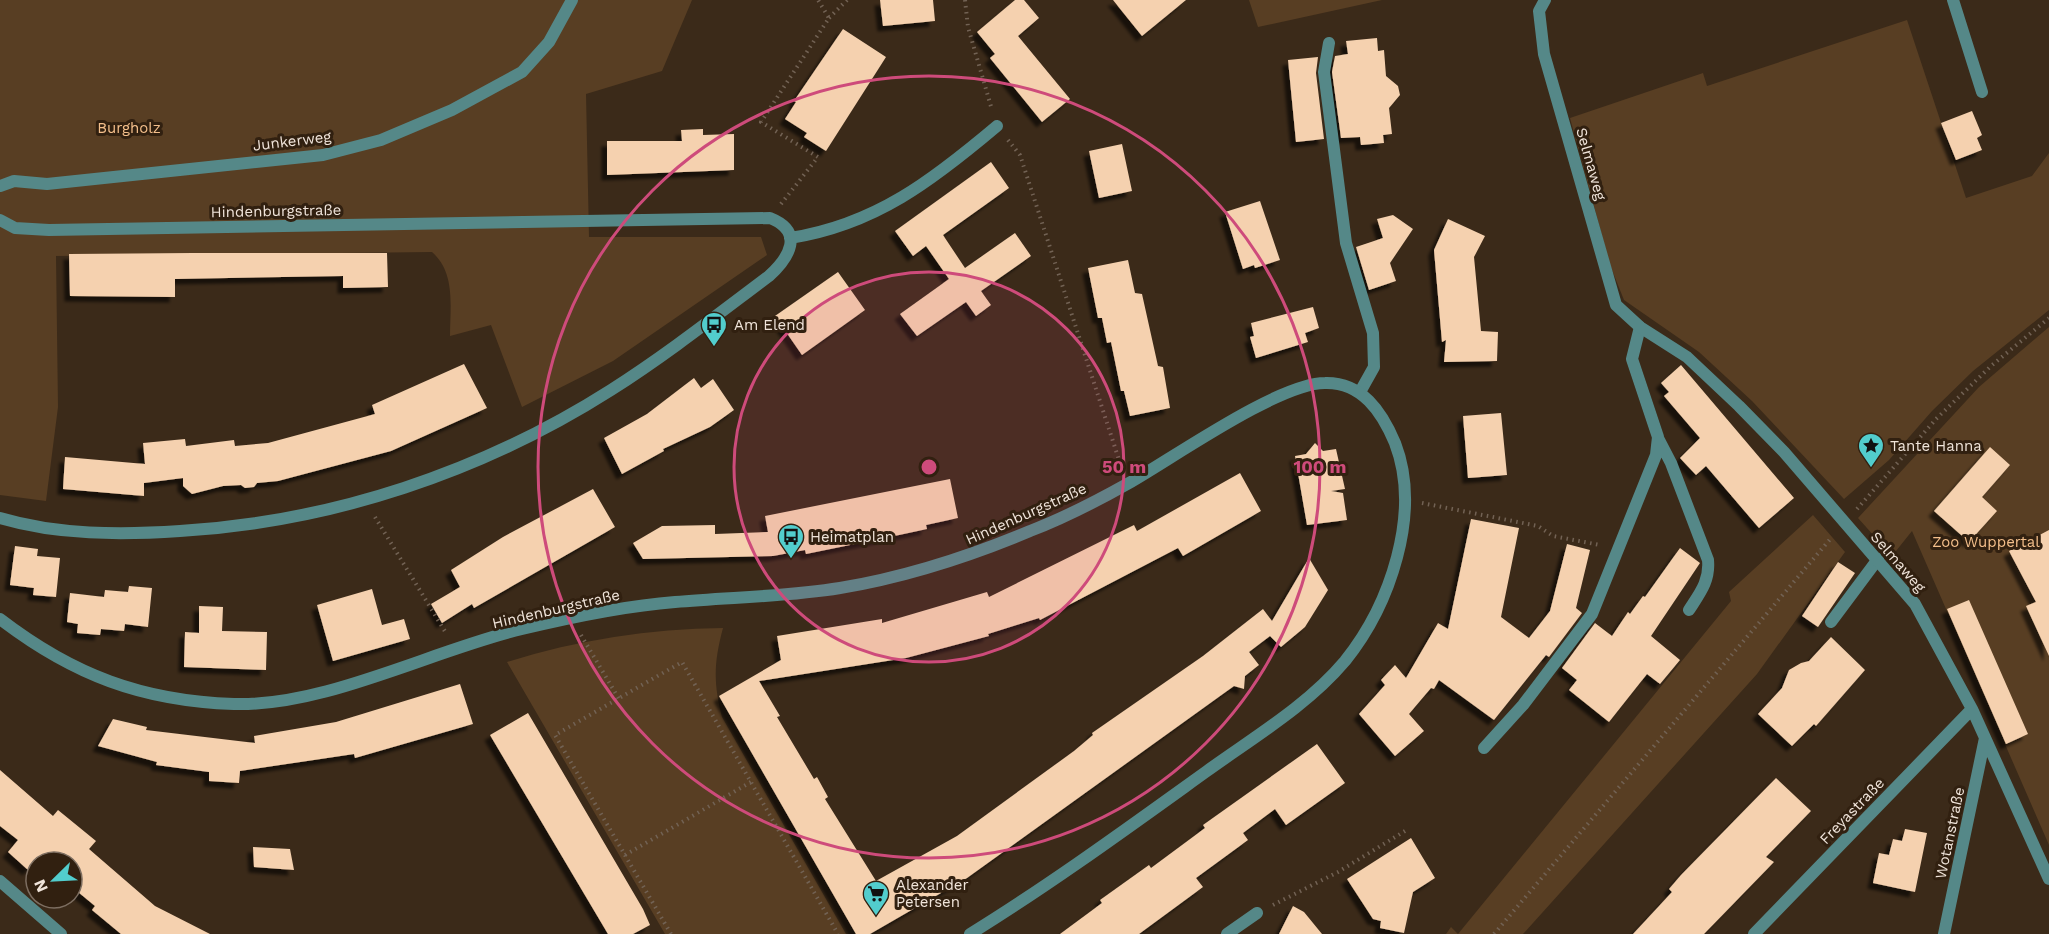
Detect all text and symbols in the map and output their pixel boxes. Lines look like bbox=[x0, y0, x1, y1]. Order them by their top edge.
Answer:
park label: Burgholz bbox=[97, 119, 161, 137]
street label: Selmaweg bbox=[1572, 126, 1610, 202]
street label: Junkerweg bbox=[252, 127, 332, 155]
street label: Hindenburgstraße bbox=[211, 201, 341, 221]
bus stop icon: Am Elend bbox=[699, 310, 729, 348]
place label: Am Elend bbox=[734, 316, 805, 334]
place icon: Tante Hanna bbox=[1856, 431, 1886, 469]
place label: Tante Hanna bbox=[1890, 437, 1982, 455]
text: 50 m bbox=[1102, 456, 1146, 477]
text: 100 m bbox=[1293, 456, 1347, 477]
centre of rings bbox=[919, 457, 939, 477]
street label: Hindenburgstraße bbox=[963, 479, 1089, 549]
bus stop icon: Heimatplan bbox=[776, 522, 806, 560]
place label: Heimatplan bbox=[810, 528, 894, 546]
street label: Selmaweg bbox=[1867, 528, 1929, 596]
park label: Zoo Wuppertal bbox=[1932, 533, 2040, 551]
street label: Hindenburgstraße bbox=[490, 586, 622, 632]
street label: Freyastraße bbox=[1816, 774, 1888, 848]
street label: Wotanstraße bbox=[1931, 785, 1969, 881]
north arrow bbox=[24, 850, 84, 910]
place label: Alexander Petersen bbox=[896, 876, 969, 911]
text: N bbox=[30, 877, 52, 895]
supermarket icon: Alexander Petersen bbox=[861, 879, 891, 917]

